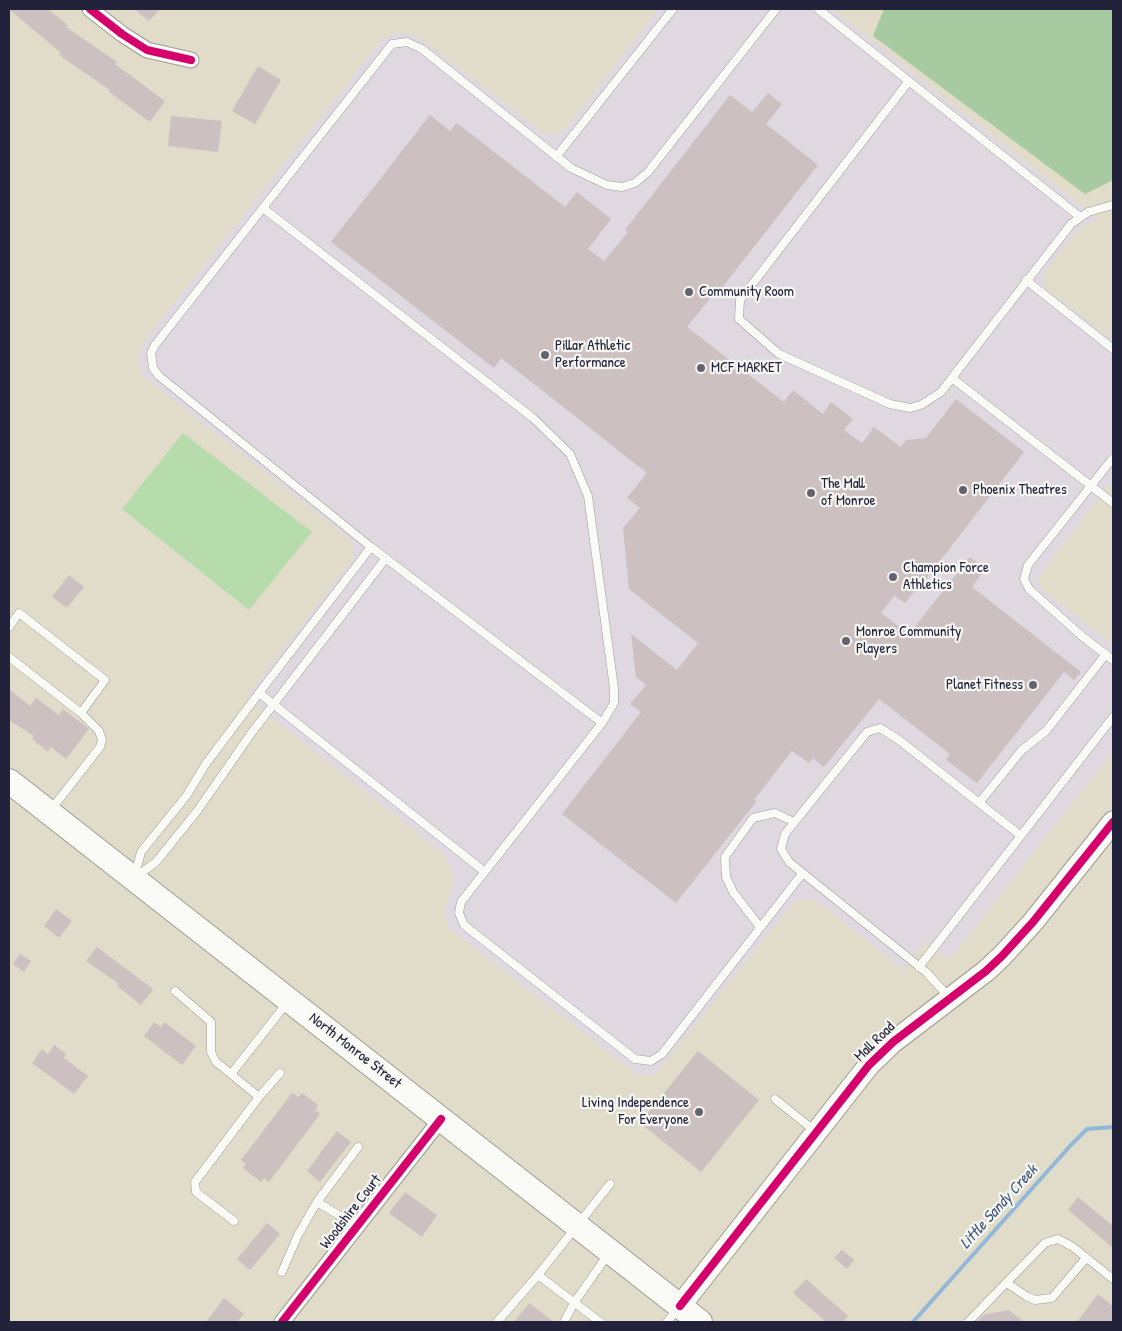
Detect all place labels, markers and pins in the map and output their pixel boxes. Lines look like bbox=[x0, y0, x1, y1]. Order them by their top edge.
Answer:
place label: Community Room bbox=[699, 283, 794, 301]
marker: Community Room bbox=[683, 286, 695, 298]
place label: Pillar Athletic Performance bbox=[555, 337, 630, 372]
marker: Pillar Athletic Performance bbox=[539, 349, 551, 361]
place label: MCF MARKET bbox=[711, 359, 782, 377]
marker: MCF MARKET bbox=[695, 362, 707, 374]
place label: The Mall of Monroe bbox=[821, 475, 875, 510]
place label: Phoenix Theatres bbox=[973, 481, 1067, 499]
marker: Phoenix Theatres bbox=[957, 484, 969, 496]
marker: The Mall of Monroe bbox=[805, 487, 817, 499]
place label: Champion Force Athletics bbox=[903, 559, 989, 594]
marker: Champion Force Athletics bbox=[887, 571, 899, 583]
place label: Monroe Community Players bbox=[856, 623, 961, 658]
marker: Monroe Community Players bbox=[840, 635, 852, 647]
place label: Planet Fitness bbox=[946, 676, 1023, 694]
marker: Planet Fitness bbox=[1027, 679, 1039, 691]
place label: Living Independence For Everyone bbox=[582, 1094, 689, 1129]
marker: Living Independence For Everyone bbox=[693, 1106, 705, 1118]

